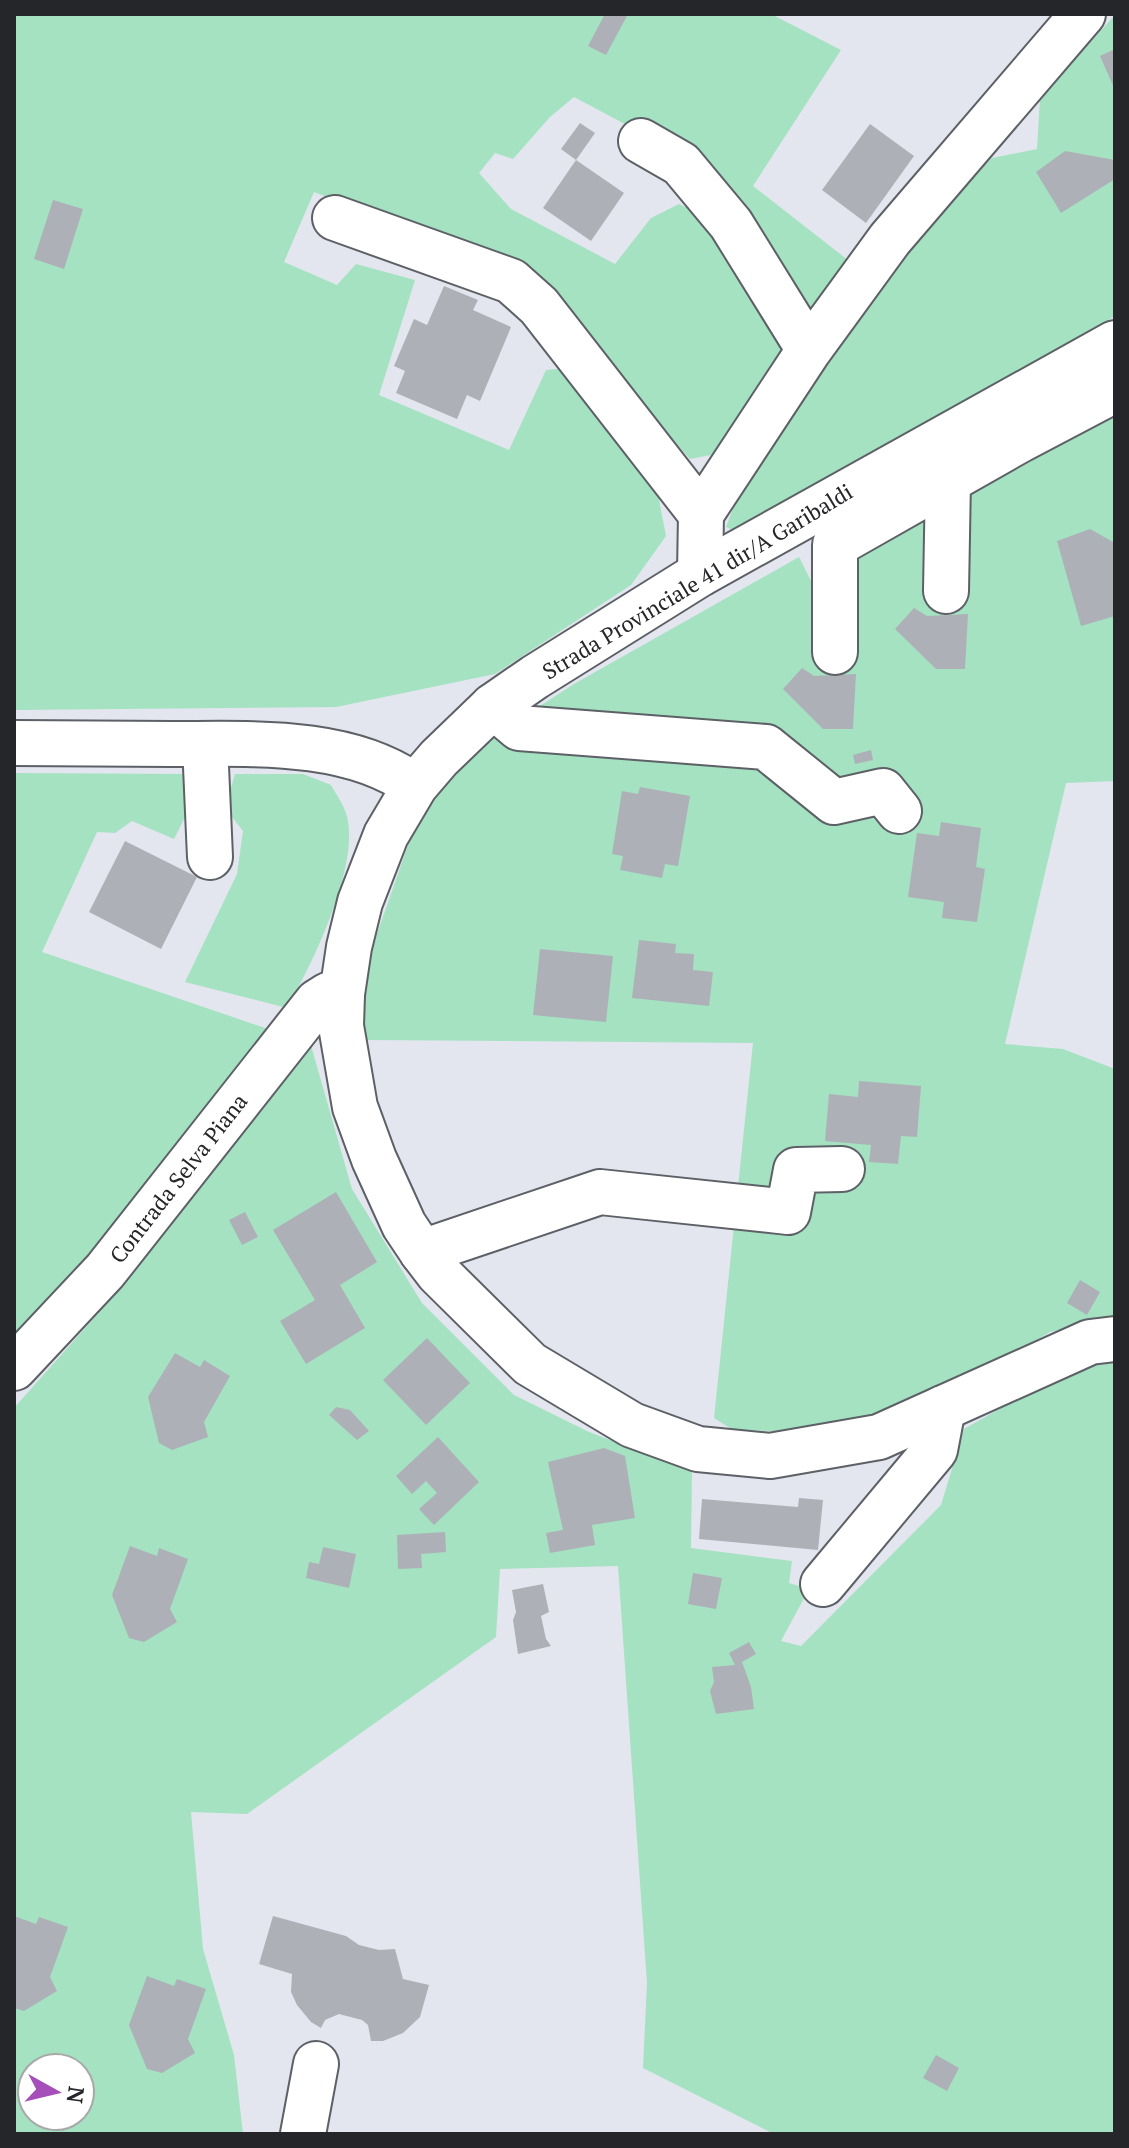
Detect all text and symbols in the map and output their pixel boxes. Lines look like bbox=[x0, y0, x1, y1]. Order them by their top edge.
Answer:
street label: Strada Provinciale 41 dir/A Garibaldi bbox=[537, 477, 857, 685]
street label: Contrada Selva Piana bbox=[103, 1087, 253, 1269]
north arrow bbox=[16, 2052, 96, 2132]
text: N bbox=[61, 2085, 92, 2105]

